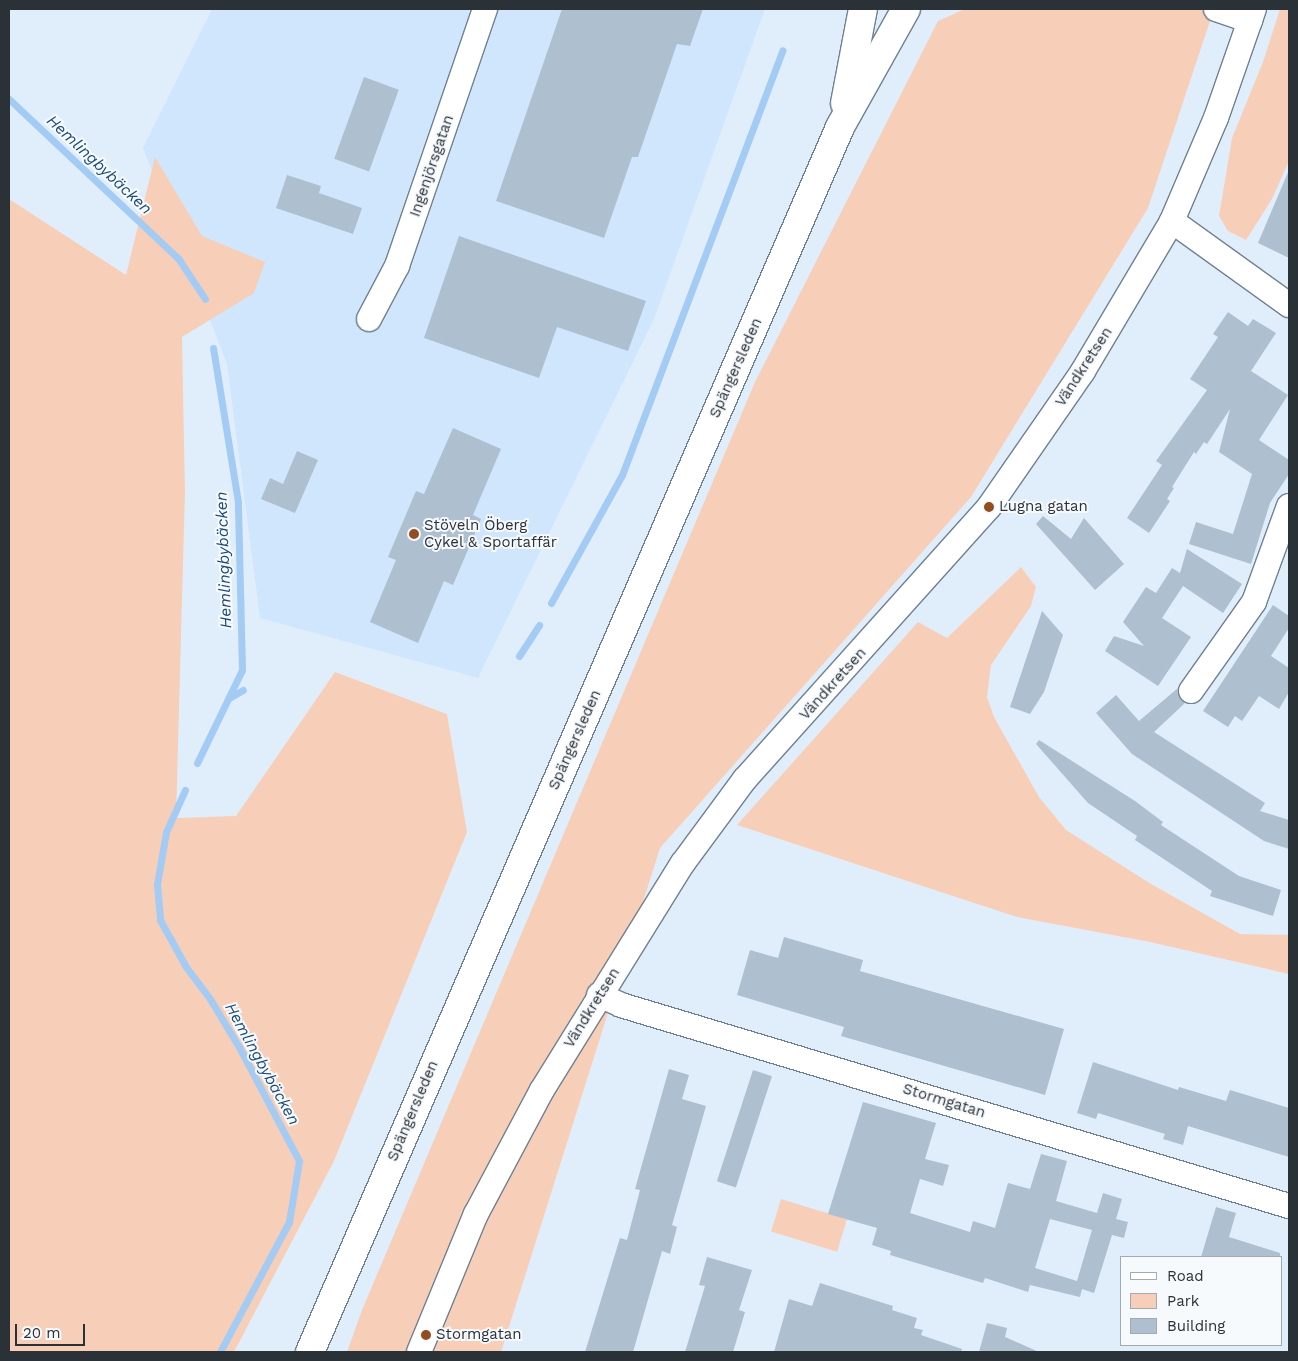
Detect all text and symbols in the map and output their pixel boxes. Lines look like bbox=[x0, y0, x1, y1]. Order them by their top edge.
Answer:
water label: Hemlingbybäcken bbox=[42, 111, 156, 219]
street label: Ingenjörsgatan bbox=[406, 113, 458, 219]
street label: Spängersleden bbox=[706, 315, 766, 421]
street label: Vändkretsen bbox=[1052, 324, 1116, 410]
water label: Hemlingbybäcken bbox=[212, 491, 236, 629]
place label: Lugna gatan bbox=[999, 498, 1088, 516]
marker: Lugna gatan bbox=[983, 501, 995, 513]
place label: Stöveln Öberg Cykel & Sportaffär bbox=[424, 516, 557, 551]
marker: Stöveln Öberg Cykel & Sportaffär bbox=[408, 528, 420, 540]
street label: Vändkretsen bbox=[796, 644, 870, 724]
street label: Spängersleden bbox=[545, 687, 605, 793]
street label: Vändkretsen bbox=[560, 965, 624, 1051]
water label: Hemlingbybäcken bbox=[220, 1000, 304, 1128]
street label: Spängersleden bbox=[384, 1058, 442, 1164]
street label: Stormgatan bbox=[900, 1080, 988, 1122]
legend bbox=[1120, 1256, 1283, 1346]
text: Road bbox=[1167, 1267, 1204, 1285]
text: Park bbox=[1167, 1292, 1199, 1310]
scale bar bbox=[18, 1314, 88, 1346]
text: Building bbox=[1167, 1317, 1225, 1335]
text: 20 m bbox=[23, 1324, 61, 1342]
place label: Stormgatan bbox=[436, 1326, 522, 1344]
marker: Stormgatan bbox=[420, 1329, 432, 1341]

